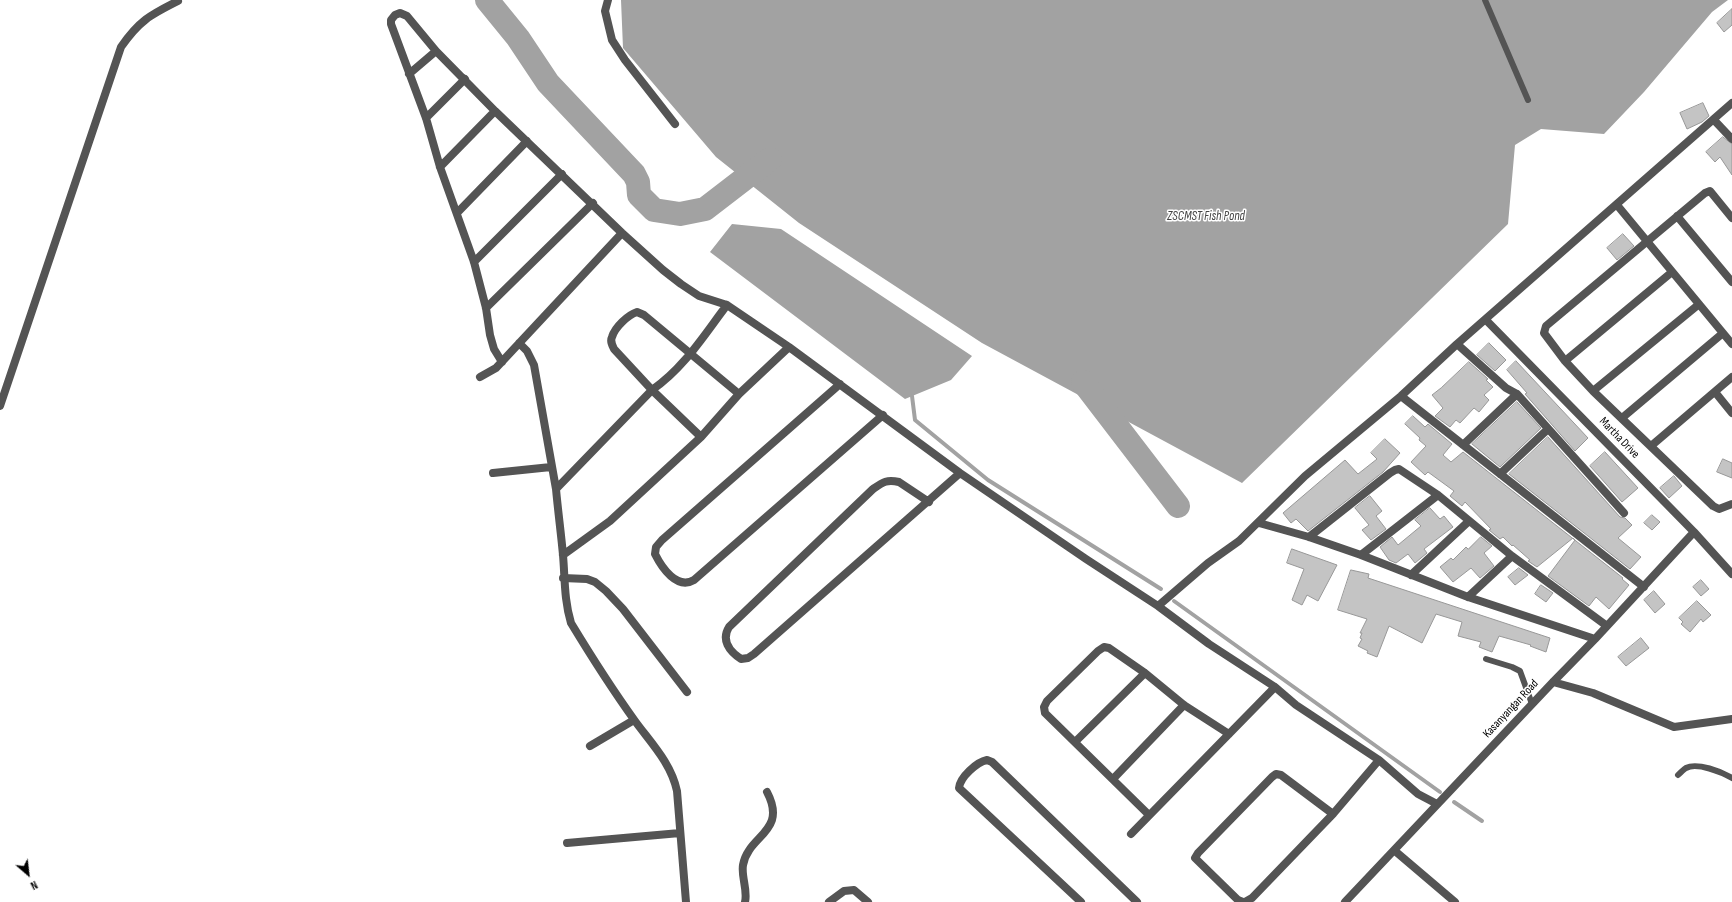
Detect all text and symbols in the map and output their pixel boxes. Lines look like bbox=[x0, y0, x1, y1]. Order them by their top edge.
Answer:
water label: ZSCMST Fish Pond bbox=[1167, 209, 1245, 225]
street label: Martha Drive bbox=[1596, 414, 1642, 462]
street label: Kasanyangan Road bbox=[1480, 677, 1542, 741]
north arrow bbox=[8, 854, 48, 894]
text: N bbox=[28, 878, 40, 892]

